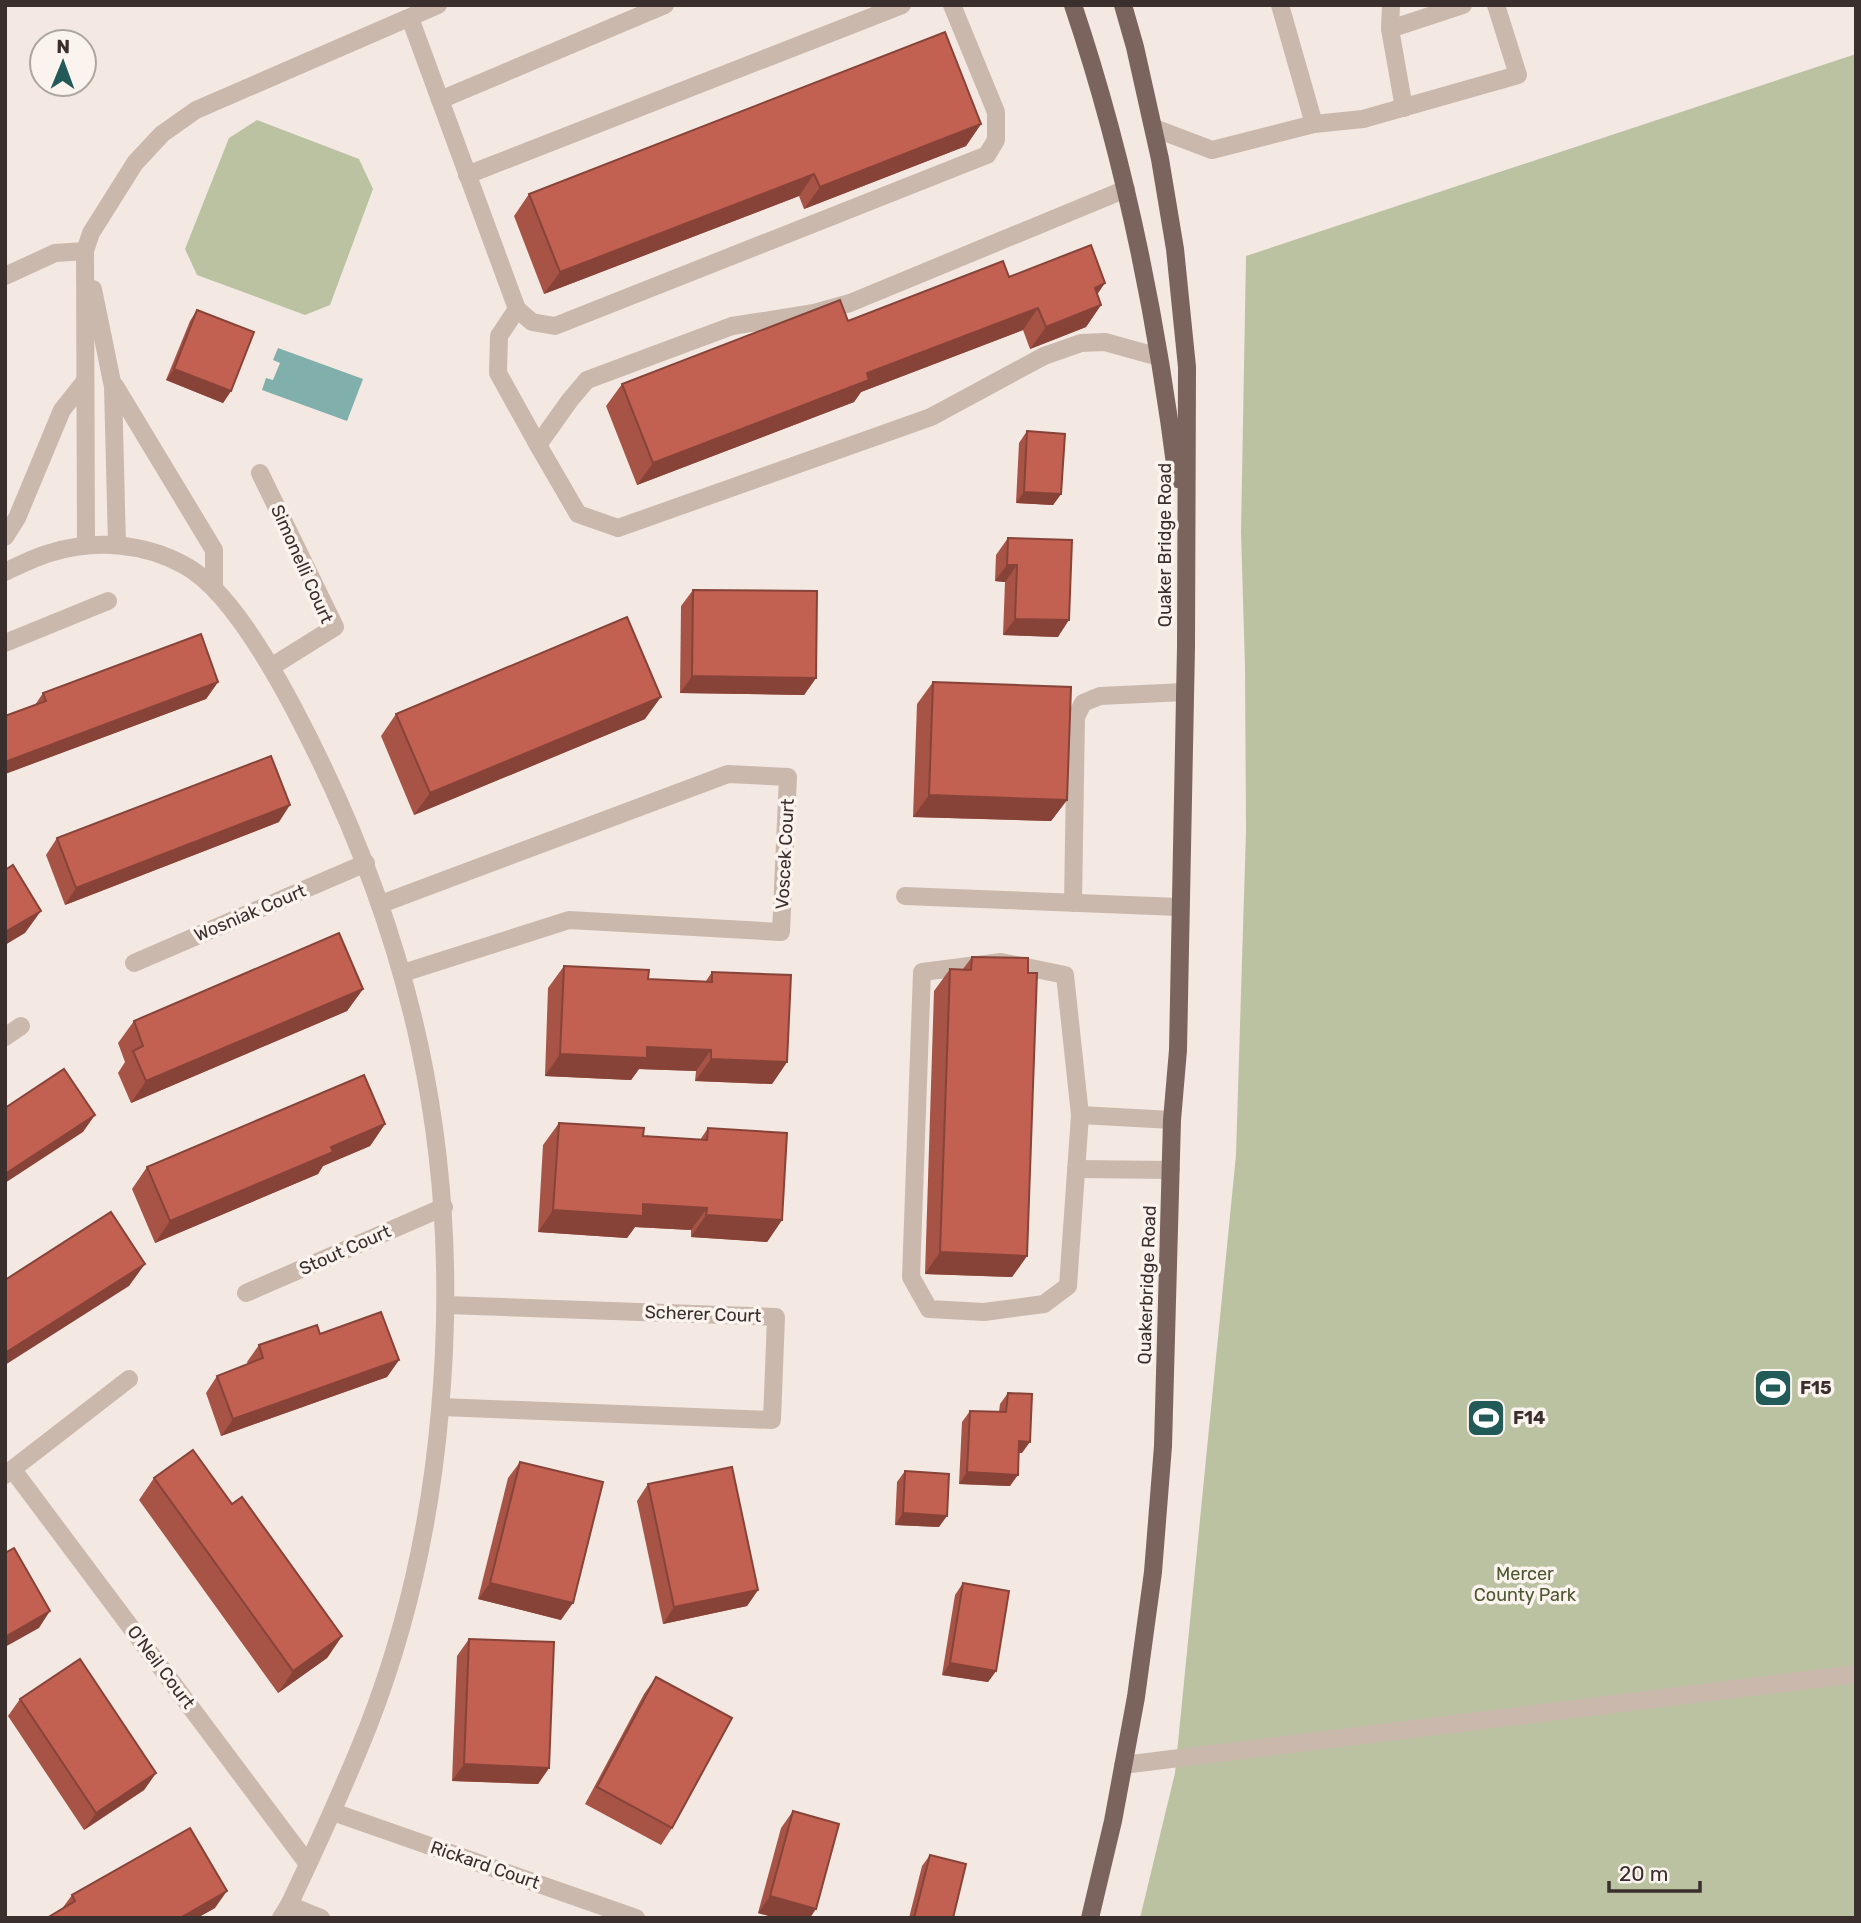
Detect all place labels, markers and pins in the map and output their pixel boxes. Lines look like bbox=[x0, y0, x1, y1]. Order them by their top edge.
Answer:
sports icon: F15 bbox=[1752, 1367, 1794, 1409]
place label: F15 bbox=[1800, 1377, 1832, 1399]
sports icon: F14 bbox=[1465, 1397, 1507, 1439]
place label: F14 bbox=[1513, 1407, 1545, 1429]

